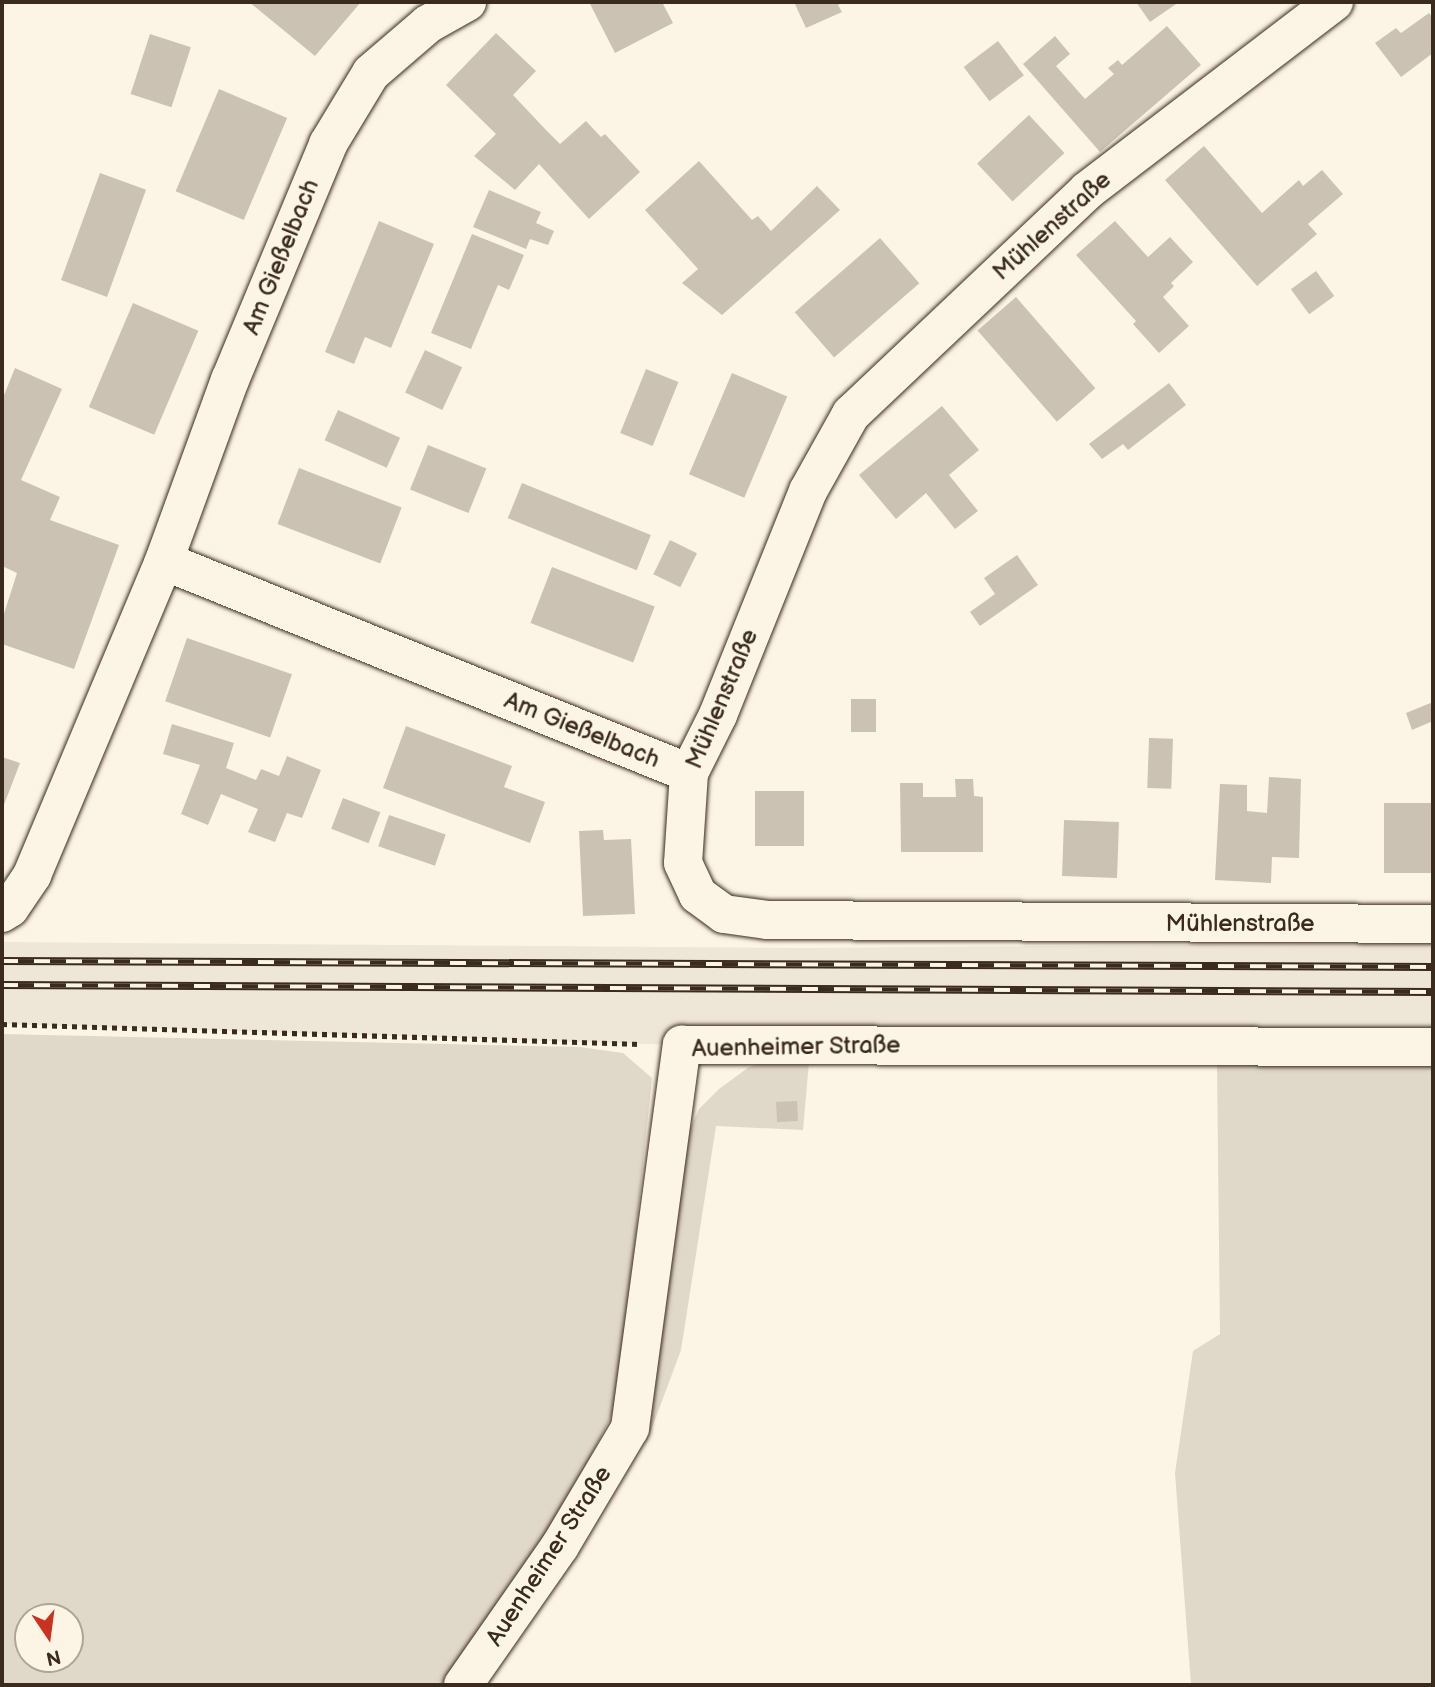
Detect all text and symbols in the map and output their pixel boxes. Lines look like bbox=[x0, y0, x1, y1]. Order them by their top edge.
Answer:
street label: Mühlenstraße bbox=[987, 165, 1117, 287]
street label: Am Gießelbach bbox=[237, 175, 325, 339]
street label: Mühlenstraße bbox=[680, 625, 764, 773]
street label: Am Gießelbach bbox=[500, 686, 664, 774]
street label: Mühlenstraße bbox=[1165, 910, 1315, 938]
street label: Auenheimer Straße bbox=[691, 1031, 901, 1063]
street label: Auenheimer Straße bbox=[480, 1460, 618, 1652]
north arrow bbox=[14, 1603, 84, 1673]
text: N bbox=[44, 1644, 63, 1670]

